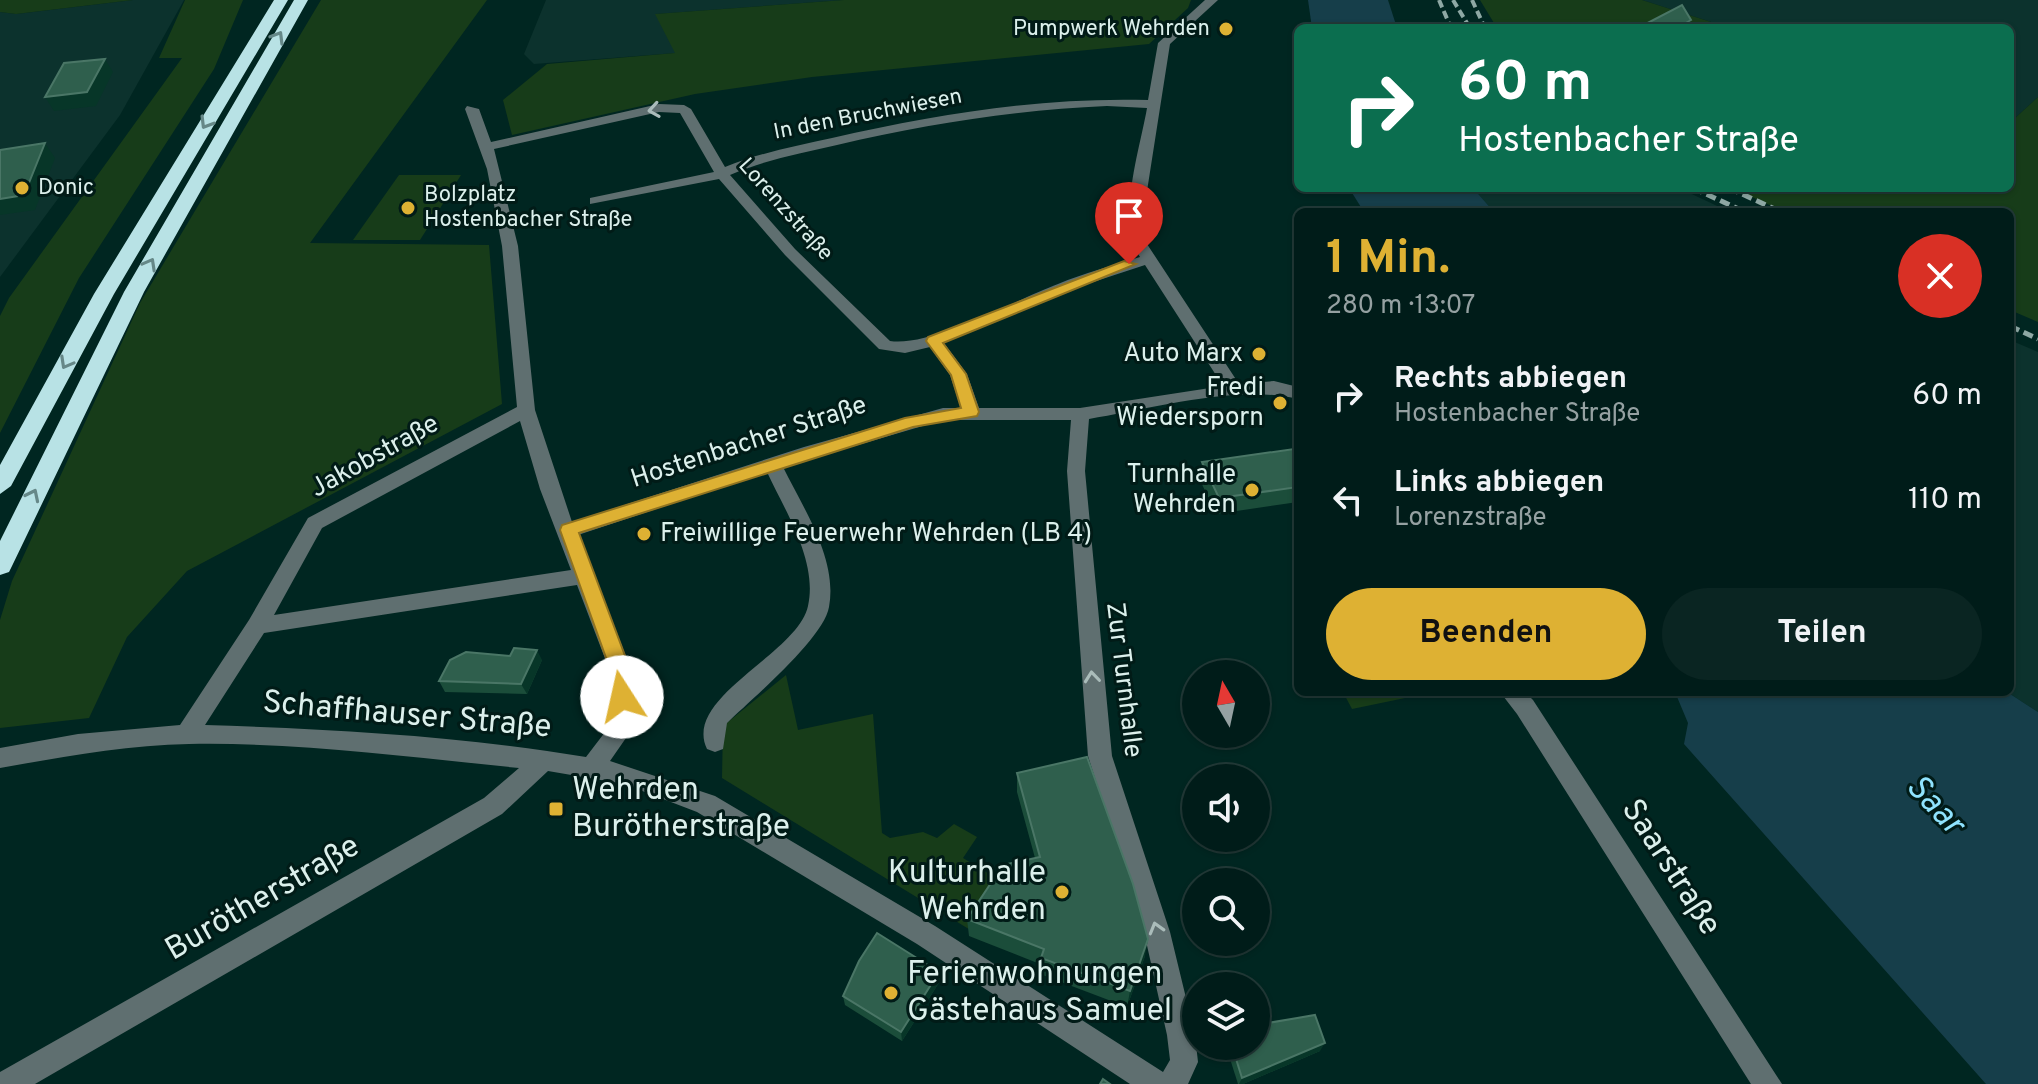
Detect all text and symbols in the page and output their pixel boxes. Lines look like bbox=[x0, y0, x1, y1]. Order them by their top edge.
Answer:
place label: Pumpwerk Wehrden bbox=[1013, 16, 1210, 43]
marker: Pumpwerk Wehrden bbox=[1217, 20, 1235, 38]
one-way arrow bbox=[269, 31, 284, 46]
text: 60 m bbox=[1458, 50, 1592, 120]
icon: right bbox=[1326, 56, 1430, 160]
street label: In den Bruchwiesen bbox=[771, 83, 965, 147]
one-way arrow bbox=[647, 101, 661, 118]
one-way arrow bbox=[201, 114, 216, 129]
text: Hostenbacher Straße bbox=[1458, 119, 1799, 165]
street label: Lorenzstraße bbox=[732, 153, 838, 267]
place label: Donic bbox=[38, 175, 94, 202]
marker: Donic bbox=[13, 179, 31, 197]
place label: Bolzplatz Hostenbacher Straße bbox=[424, 182, 632, 234]
pin bbox=[1095, 182, 1163, 264]
icon: arrive bbox=[1107, 194, 1151, 238]
marker: Bolzplatz Hostenbacher Straße bbox=[399, 199, 417, 217]
text: 1 Min. bbox=[1326, 230, 1450, 290]
button: close bbox=[1898, 234, 1982, 318]
one-way arrow bbox=[140, 258, 156, 272]
text: 280 m · 13:07 bbox=[1326, 290, 1475, 323]
place label: Auto Marx bbox=[1123, 338, 1243, 371]
marker: Auto Marx bbox=[1250, 345, 1268, 363]
one-way arrow bbox=[60, 354, 76, 368]
text: Rechts abbiegen bbox=[1394, 361, 1627, 398]
place label: Fredi Wiedersporn bbox=[1116, 372, 1264, 435]
icon: right bbox=[1326, 374, 1370, 418]
text: 60 m bbox=[1912, 378, 1982, 415]
street label: Hostenbacher Straße bbox=[627, 389, 871, 497]
marker: Fredi Wiedersporn bbox=[1271, 394, 1289, 412]
text: Hostenbacher Straße bbox=[1394, 398, 1640, 431]
street label: Jakobstraße bbox=[305, 408, 445, 506]
place label: Turnhalle Wehrden bbox=[1126, 459, 1236, 522]
text: Links abbiegen bbox=[1394, 465, 1604, 502]
icon: left bbox=[1326, 478, 1370, 522]
marker: Turnhalle Wehrden bbox=[1243, 481, 1261, 499]
text: 110 m bbox=[1908, 482, 1982, 519]
one-way arrow bbox=[23, 489, 39, 504]
text: Lorenzstraße bbox=[1394, 502, 1546, 535]
place label: Freiwillige Feuerwehr Wehrden (LB 4) bbox=[660, 518, 1092, 551]
marker: Freiwillige Feuerwehr Wehrden (LB 4) bbox=[635, 525, 653, 543]
button: Beenden bbox=[1326, 588, 1646, 680]
button: Teilen bbox=[1662, 588, 1982, 680]
street label: Zur Turnhalle bbox=[1097, 600, 1149, 760]
position arrow bbox=[580, 655, 664, 739]
north arrow bbox=[1182, 660, 1270, 748]
map controls bbox=[1182, 660, 1270, 1060]
one-way arrow bbox=[1084, 670, 1101, 683]
street label: Schaffhauser Straße bbox=[261, 683, 553, 749]
button: sound bbox=[1182, 764, 1270, 852]
water label: Saar bbox=[1895, 767, 1975, 848]
place label: Wehrden Burötherstraße bbox=[572, 771, 790, 848]
street label: Saarstraße bbox=[1611, 792, 1729, 944]
marker: Wehrden Burötherstraße bbox=[547, 800, 565, 818]
street label: Burötherstraße bbox=[159, 827, 367, 971]
place label: Kulturhalle Wehrden bbox=[888, 854, 1046, 931]
button: search bbox=[1182, 868, 1270, 956]
marker: Kulturhalle Wehrden bbox=[1053, 883, 1071, 901]
one-way arrow bbox=[1149, 922, 1165, 935]
place label: Ferienwohnungen Gästehaus Samuel bbox=[907, 955, 1172, 1032]
button: layers bbox=[1182, 972, 1270, 1060]
marker: Ferienwohnungen Gästehaus Samuel bbox=[882, 984, 900, 1002]

